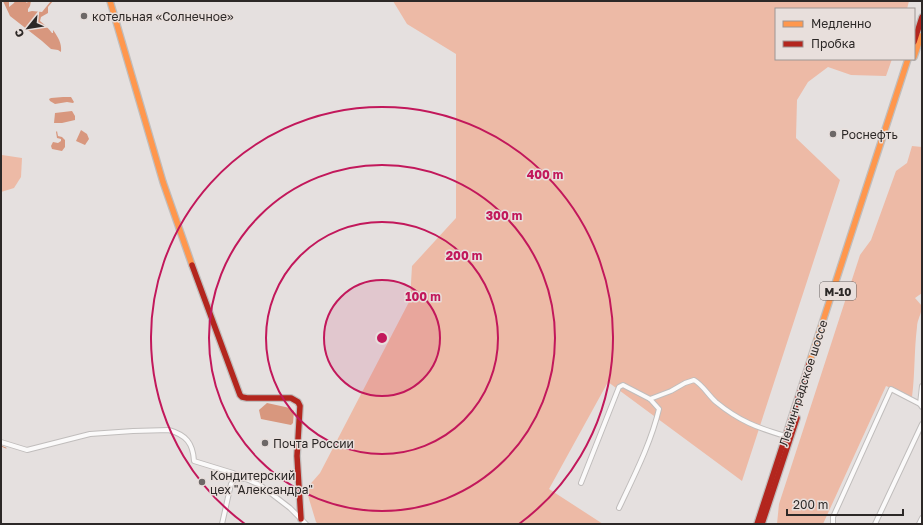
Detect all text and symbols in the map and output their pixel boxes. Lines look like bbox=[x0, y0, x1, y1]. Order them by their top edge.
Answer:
north arrow bbox=[8, 8, 48, 48]
legend bbox=[775, 8, 915, 60]
place label: котельная «Солнечное» bbox=[92, 9, 234, 24]
marker: котельная «Солнечное» bbox=[79, 11, 89, 21]
text: Медленно bbox=[811, 16, 871, 31]
text: С bbox=[11, 26, 26, 40]
text: Пробка bbox=[811, 36, 855, 51]
place label: Роснефть bbox=[841, 127, 898, 142]
marker: Роснефть bbox=[828, 129, 838, 139]
text: 400 m bbox=[527, 167, 563, 182]
text: 300 m bbox=[486, 208, 522, 223]
text: 200 m bbox=[446, 248, 482, 263]
road number: М-10 bbox=[820, 282, 856, 300]
text: 100 m bbox=[405, 289, 441, 304]
street label: Ленинградское шоссе bbox=[776, 318, 831, 448]
centre of rings bbox=[375, 331, 389, 345]
place label: Почта России bbox=[273, 436, 354, 451]
marker: Почта России bbox=[260, 438, 270, 448]
place label: Кондитерский цех "Александра" bbox=[210, 468, 313, 497]
marker: Кондитерский цех "Александра" bbox=[197, 477, 207, 487]
scale bar bbox=[787, 491, 903, 517]
text: 200 m bbox=[793, 497, 828, 512]

